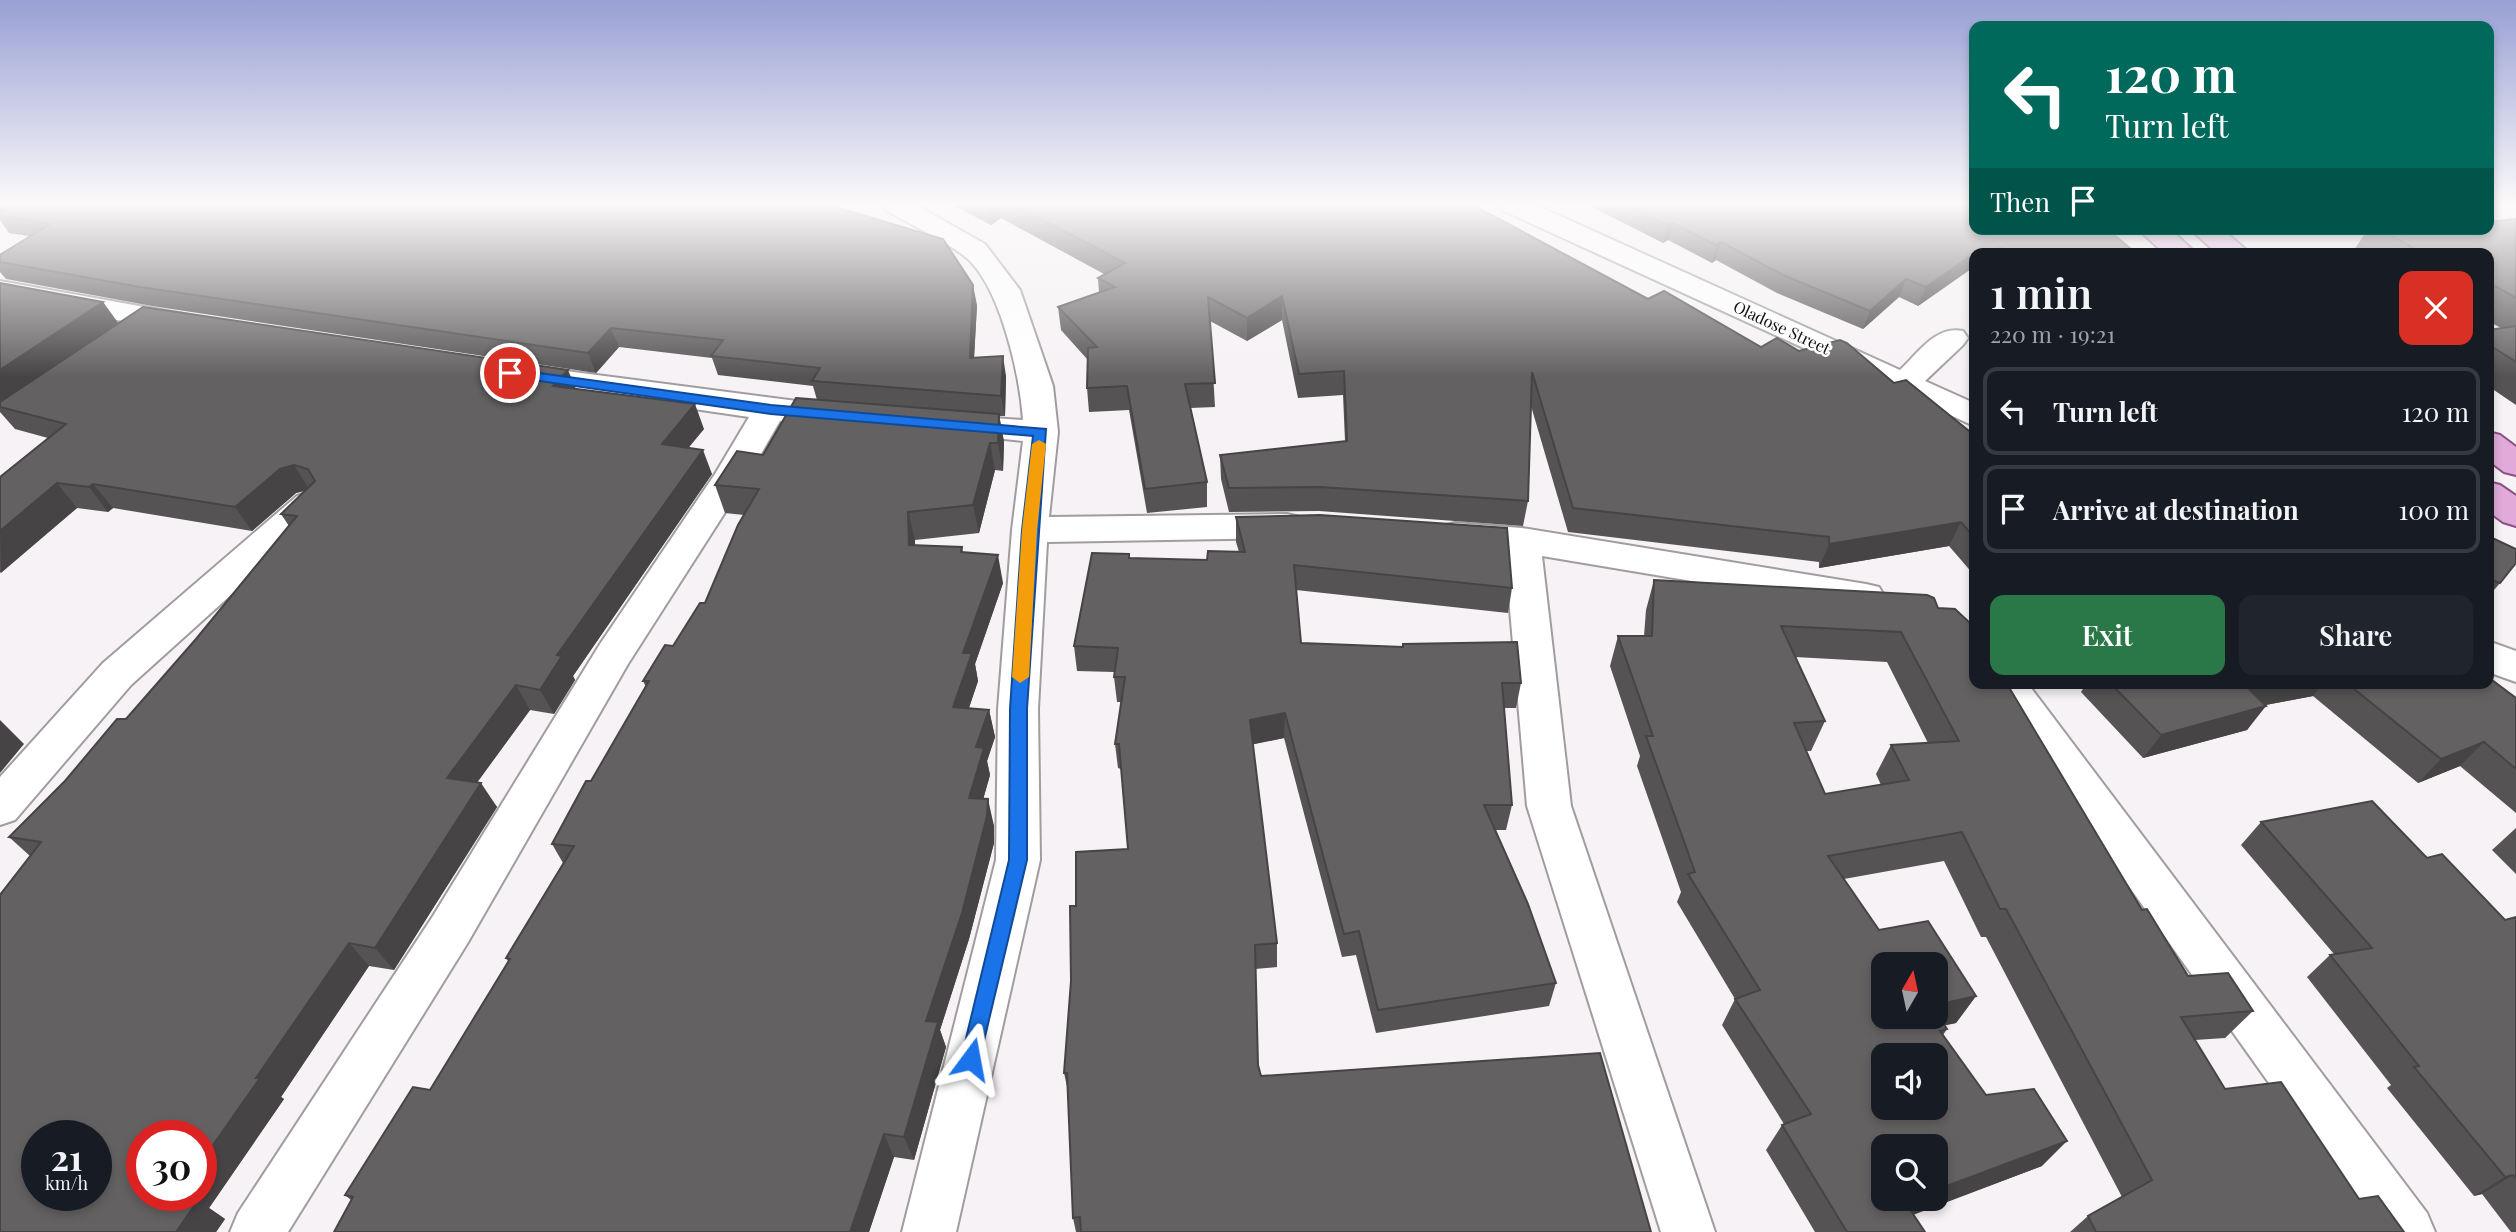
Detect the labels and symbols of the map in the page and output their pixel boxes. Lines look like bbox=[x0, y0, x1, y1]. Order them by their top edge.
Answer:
street label: Oladose Street bbox=[1730, 295, 1834, 359]
pin bbox=[480, 343, 540, 403]
north arrow bbox=[1871, 952, 1948, 1029]
position arrow bbox=[934, 1022, 1008, 1096]
speed limit sign: 30 bbox=[126, 1120, 217, 1211]

